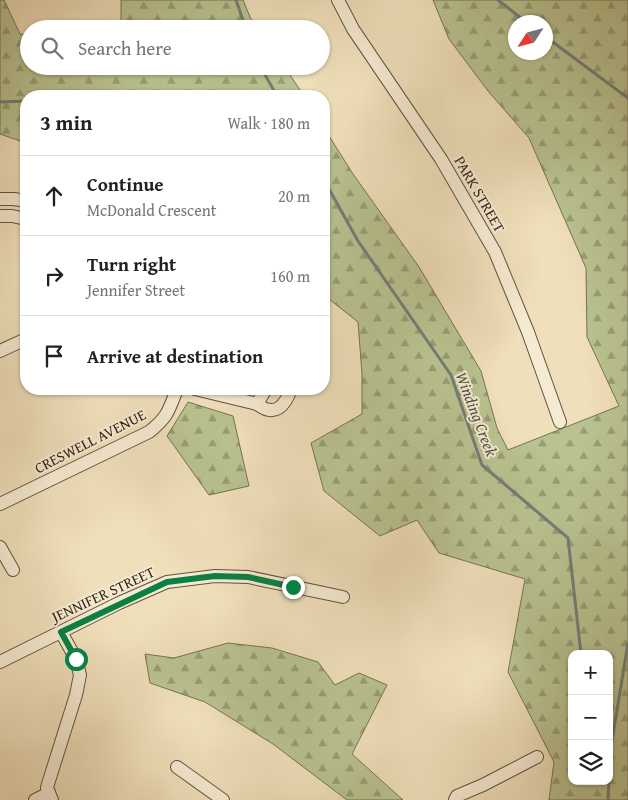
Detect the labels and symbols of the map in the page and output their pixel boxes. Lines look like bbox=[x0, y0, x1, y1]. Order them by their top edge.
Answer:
north arrow bbox=[508, 15, 553, 60]
street label: PARK STREET bbox=[450, 152, 511, 237]
water label: Winding Creek bbox=[450, 368, 504, 460]
street label: CRESWELL AVENUE bbox=[31, 404, 150, 478]
street label: JENNIFER STREET bbox=[46, 561, 158, 628]
route end bbox=[282, 576, 305, 599]
route start bbox=[65, 648, 88, 671]

